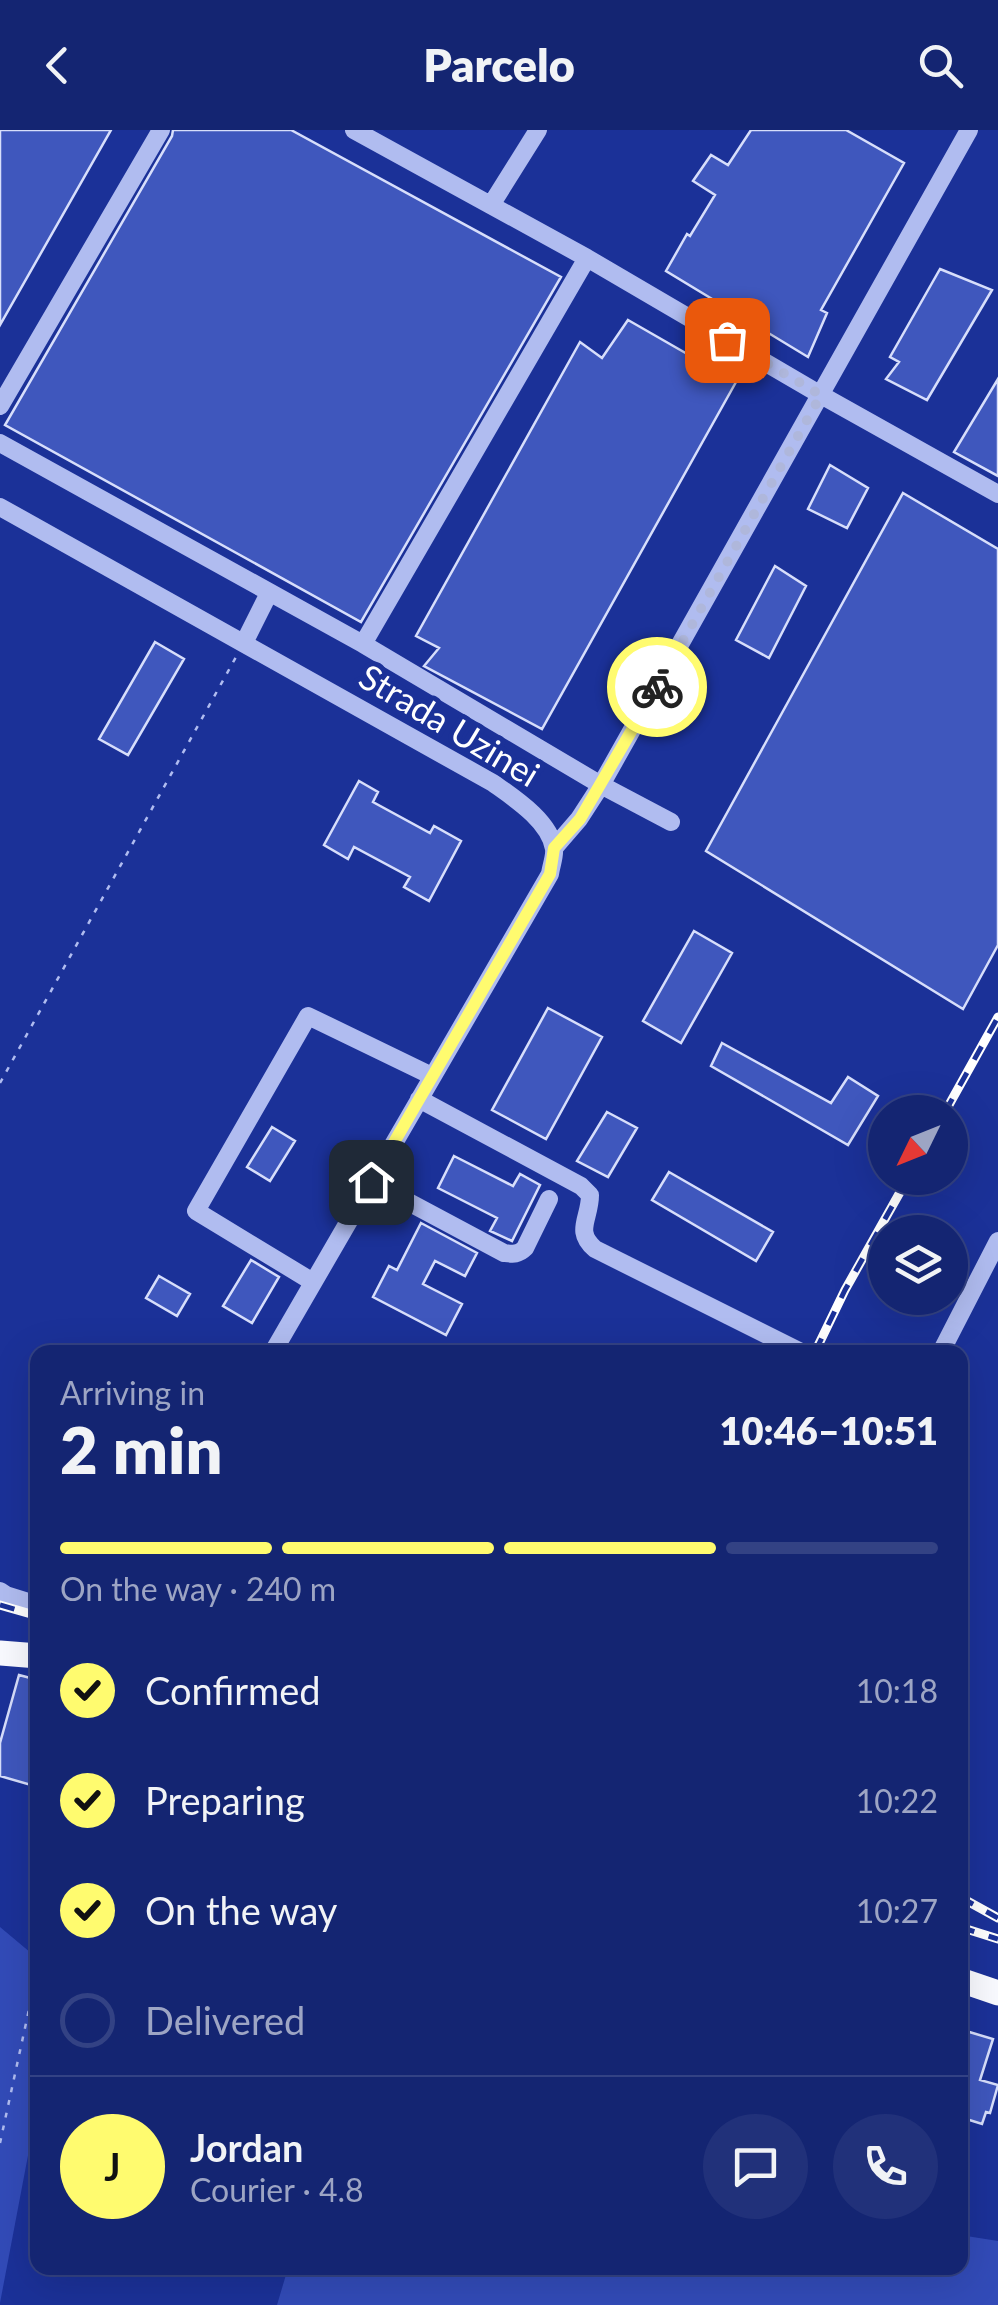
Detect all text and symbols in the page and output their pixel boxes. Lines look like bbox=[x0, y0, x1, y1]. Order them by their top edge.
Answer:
icon: back bbox=[30, 38, 85, 93]
text: Parcelo bbox=[423, 38, 575, 92]
icon: search bbox=[913, 38, 968, 93]
pin bbox=[685, 298, 770, 383]
icon: bag bbox=[700, 313, 755, 368]
courier bbox=[607, 637, 707, 737]
street label: Strada Uzinei bbox=[353, 654, 548, 794]
icon: bike bbox=[630, 660, 685, 715]
north arrow bbox=[868, 1095, 968, 1195]
map controls bbox=[868, 1095, 968, 1315]
pin bbox=[329, 1140, 414, 1225]
icon: home bbox=[344, 1155, 399, 1210]
button: layers bbox=[868, 1215, 968, 1315]
text: Arriving in bbox=[60, 1373, 205, 1412]
text: 10:46–10:51 bbox=[719, 1407, 938, 1453]
text: 2 min bbox=[60, 1410, 222, 1488]
text: On the way · 240 m bbox=[60, 1569, 336, 1608]
icon: check bbox=[60, 1663, 115, 1718]
text: Confirmed bbox=[145, 1667, 321, 1713]
text: 10:18 bbox=[856, 1671, 938, 1710]
icon: check bbox=[60, 1773, 115, 1828]
text: Preparing bbox=[145, 1777, 305, 1823]
text: 10:22 bbox=[856, 1781, 938, 1820]
icon: check bbox=[60, 1883, 115, 1938]
text: On the way bbox=[145, 1887, 337, 1933]
text: 10:27 bbox=[856, 1891, 938, 1930]
text: Delivered bbox=[145, 1997, 305, 2043]
button: chat bbox=[703, 2114, 808, 2219]
button: phone bbox=[833, 2114, 938, 2219]
text: Jordan bbox=[190, 2124, 303, 2170]
text: J bbox=[104, 2143, 121, 2189]
text: Courier · 4.8 bbox=[190, 2170, 364, 2209]

